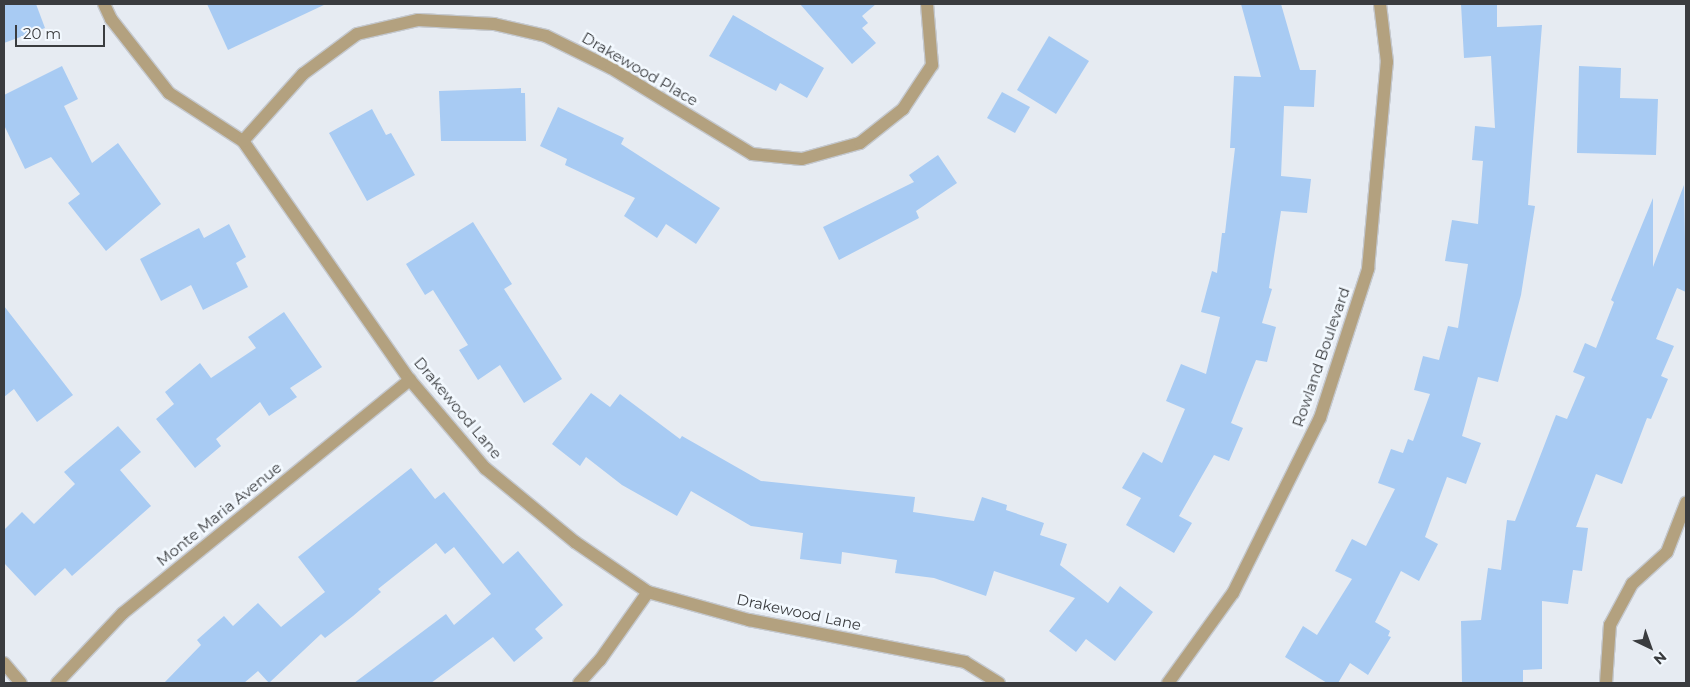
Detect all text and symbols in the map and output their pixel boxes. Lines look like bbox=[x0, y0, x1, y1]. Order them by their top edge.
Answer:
scale bar bbox=[18, 15, 108, 47]
text: 20 m bbox=[23, 24, 61, 43]
street label: Drakewood Place bbox=[579, 28, 701, 110]
street label: Rowland Boulevard bbox=[1289, 285, 1353, 429]
street label: Drakewood Lane bbox=[410, 354, 506, 462]
street label: Monte Maria Avenue bbox=[153, 458, 285, 570]
street label: Drakewood Lane bbox=[735, 590, 863, 634]
north arrow bbox=[1625, 622, 1675, 672]
text: N bbox=[1650, 648, 1670, 669]

